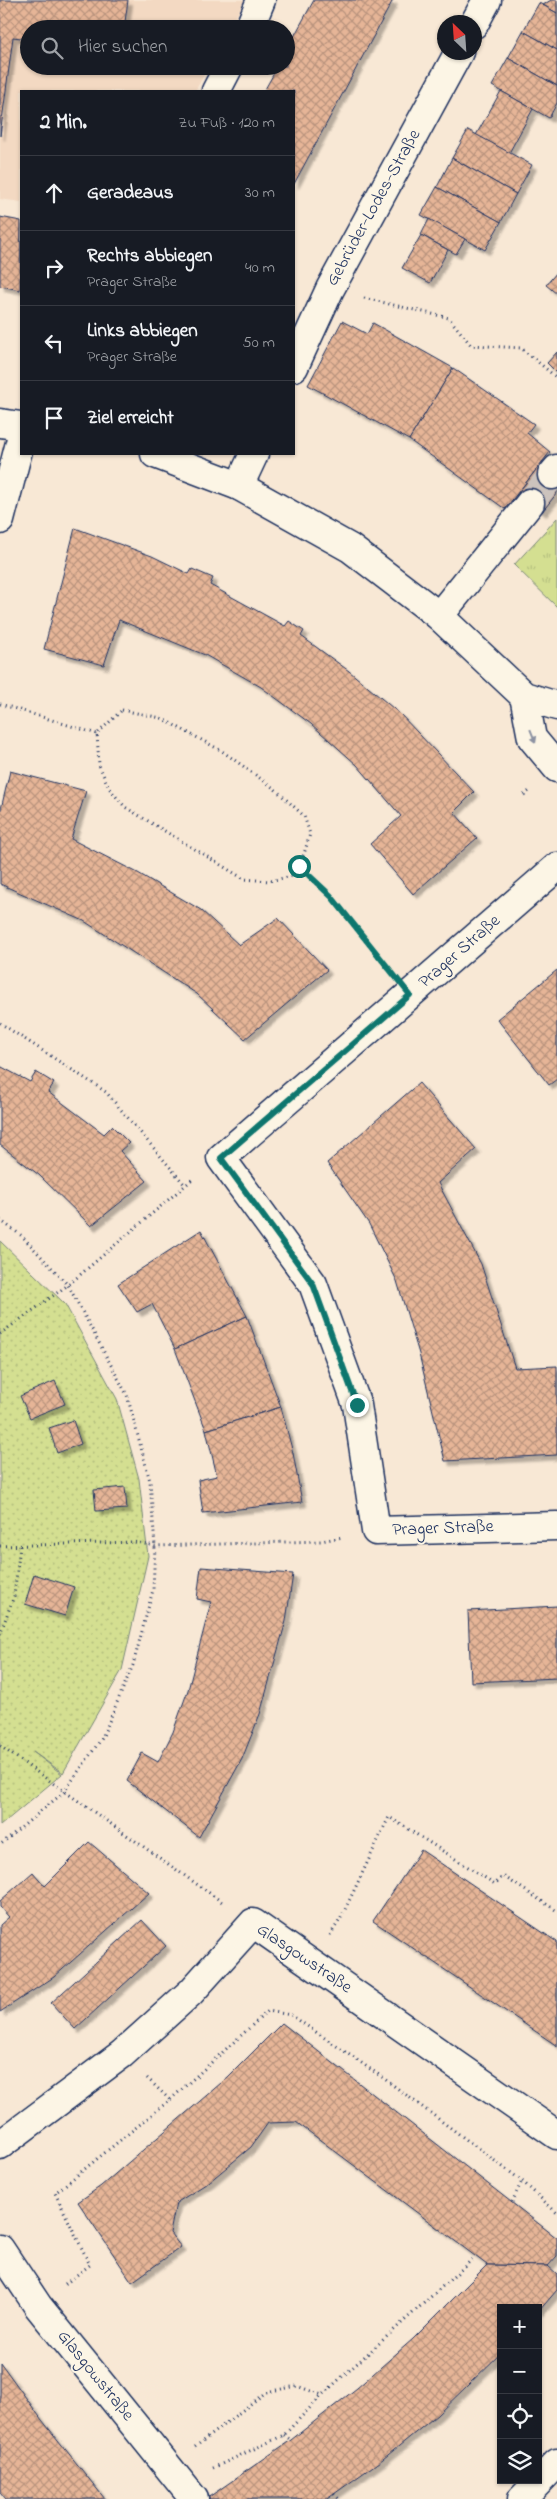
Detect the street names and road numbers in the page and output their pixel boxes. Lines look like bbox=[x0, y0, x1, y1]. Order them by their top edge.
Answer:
street label: Gebrüder-Lodes-Straße bbox=[320, 124, 428, 291]
street label: Prager Straße bbox=[413, 908, 508, 996]
street label: Prager Straße bbox=[392, 1514, 495, 1545]
street label: Glasgowstraße bbox=[250, 1917, 358, 2002]
street label: Glasgowstraße bbox=[49, 2325, 140, 2428]

